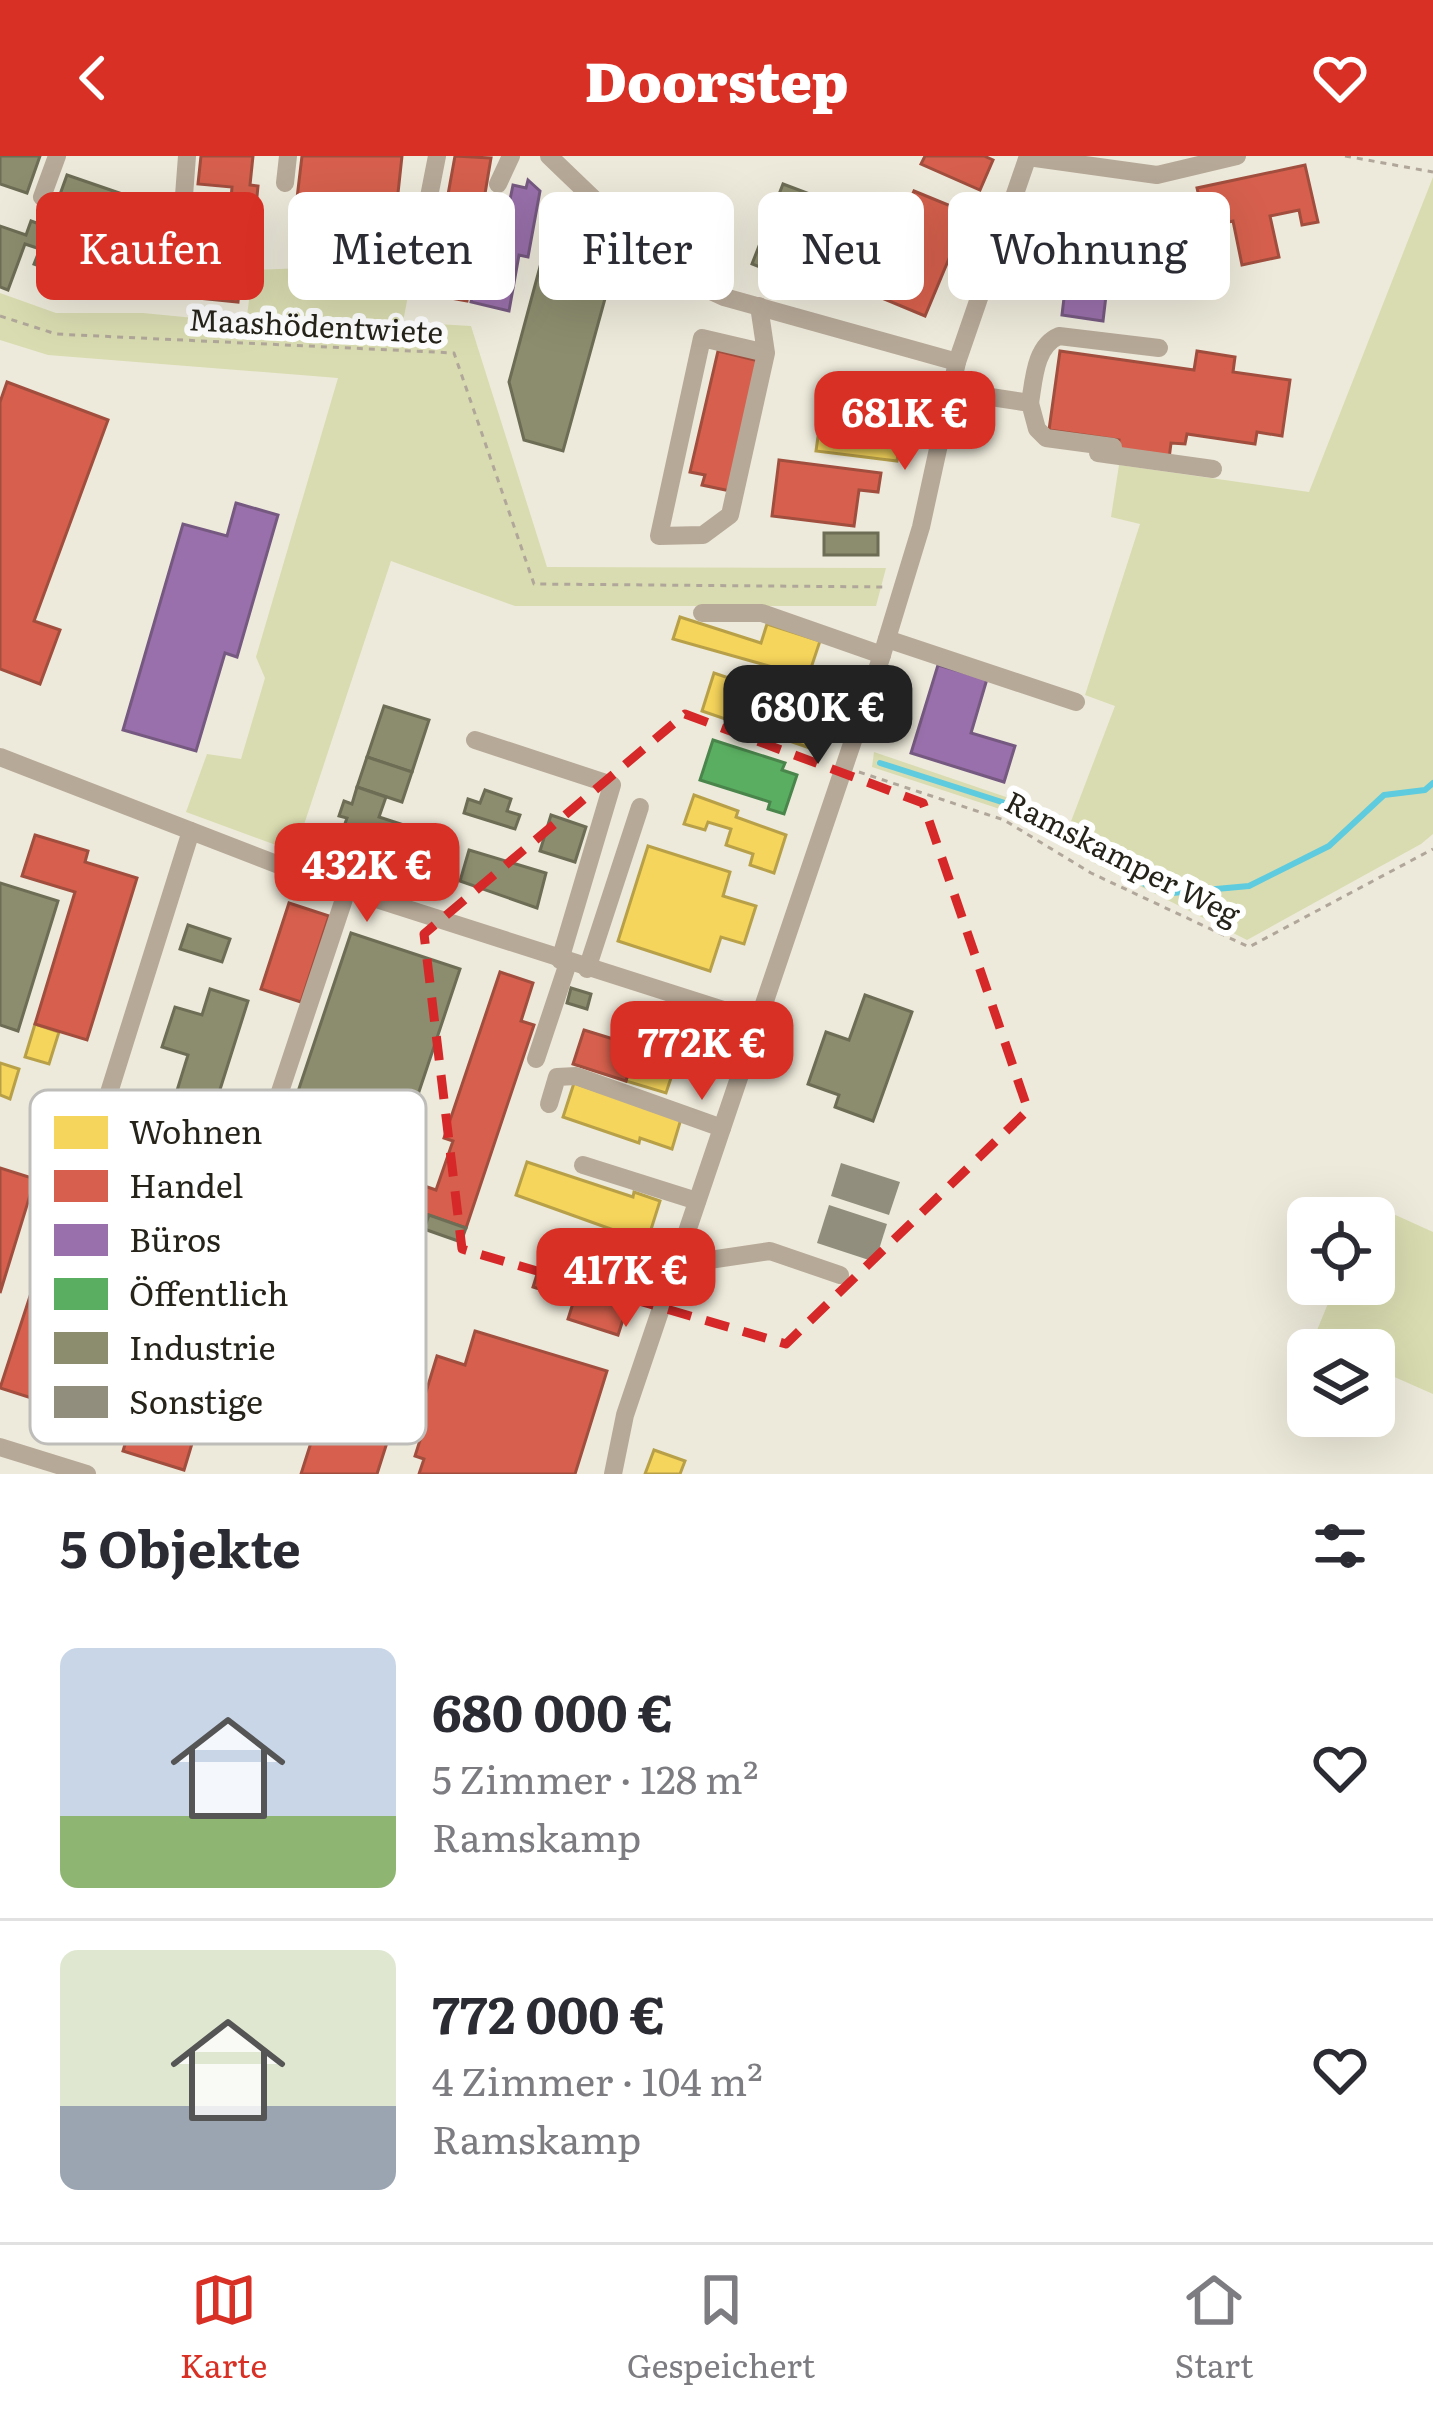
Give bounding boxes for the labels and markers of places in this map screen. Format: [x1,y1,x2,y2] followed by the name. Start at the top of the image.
[807,371,1003,473] pin: 681K €
[720,665,916,767] pin: 680K €
[269,823,465,925] pin: 432K €
[604,1001,800,1103] pin: 772K €
[528,1228,724,1330] pin: 417K €

